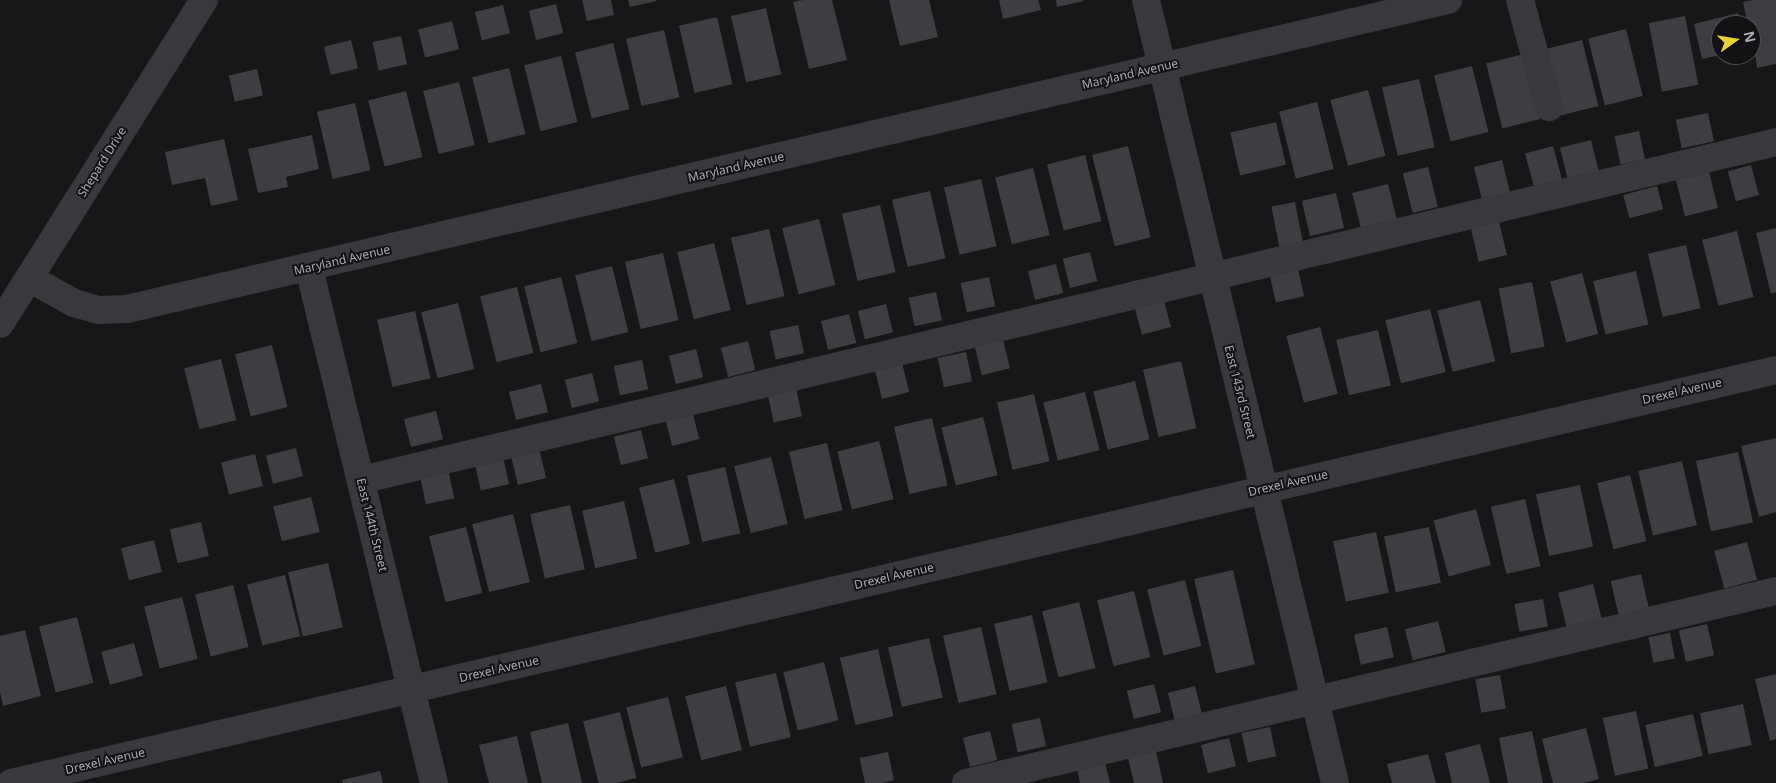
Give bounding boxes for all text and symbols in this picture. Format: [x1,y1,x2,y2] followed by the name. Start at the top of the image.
[1711,15,1761,65] north arrow
[1740,29,1761,44] text: N
[1080,56,1180,92] street label: Maryland Avenue
[75,124,129,200] street label: Shepard Drive
[686,149,786,185] street label: Maryland Avenue
[292,242,392,278] street label: Maryland Avenue
[1221,344,1259,440] street label: East 143rd Street
[1641,375,1723,407] street label: Drexel Avenue
[1247,467,1329,499] street label: Drexel Avenue
[353,477,391,573] street label: East 144th Street
[853,560,935,592] street label: Drexel Avenue
[458,653,540,685] street label: Drexel Avenue
[64,745,146,777] street label: Drexel Avenue

